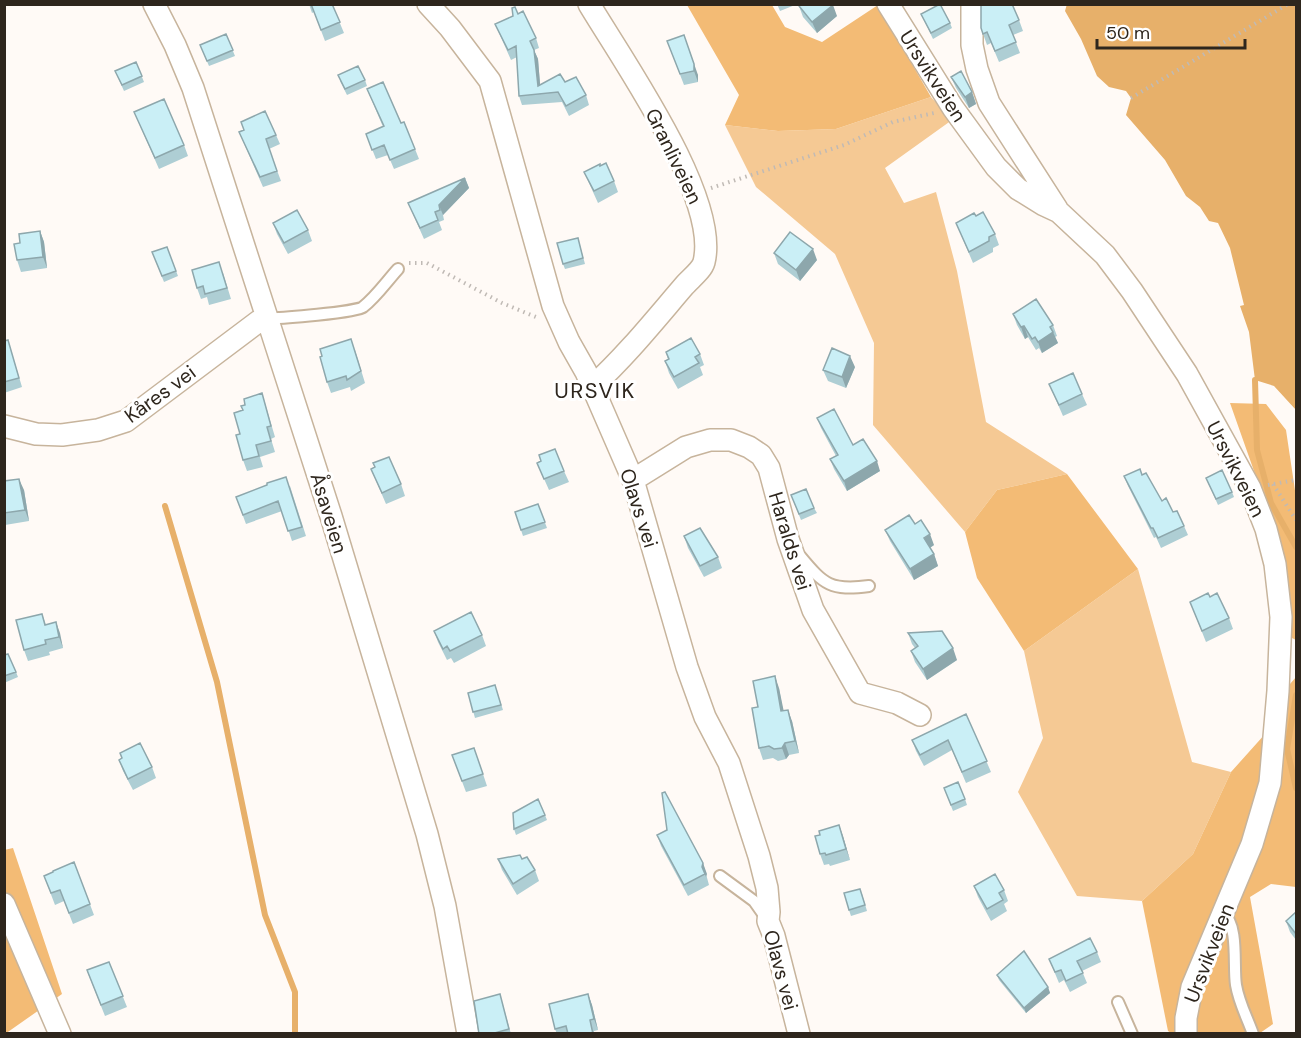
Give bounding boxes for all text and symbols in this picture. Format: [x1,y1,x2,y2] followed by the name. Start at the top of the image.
[1097,12,1246,50] scale bar
[1106,21,1150,45] text: 50 m
[894,25,972,127] street label: Ursvikveien
[640,104,708,208] street label: Granliveien
[119,359,201,429] street label: Kåres vei
[554,376,636,405] district label: URSVIK
[1201,417,1271,521] street label: Ursvikveien
[614,465,664,551] street label: Olavs vei
[304,470,354,556] street label: Åsaveien
[763,489,817,593] street label: Haralds vei
[1178,900,1240,1006] street label: Ursvikveien
[758,927,804,1013] street label: Olavs vei

